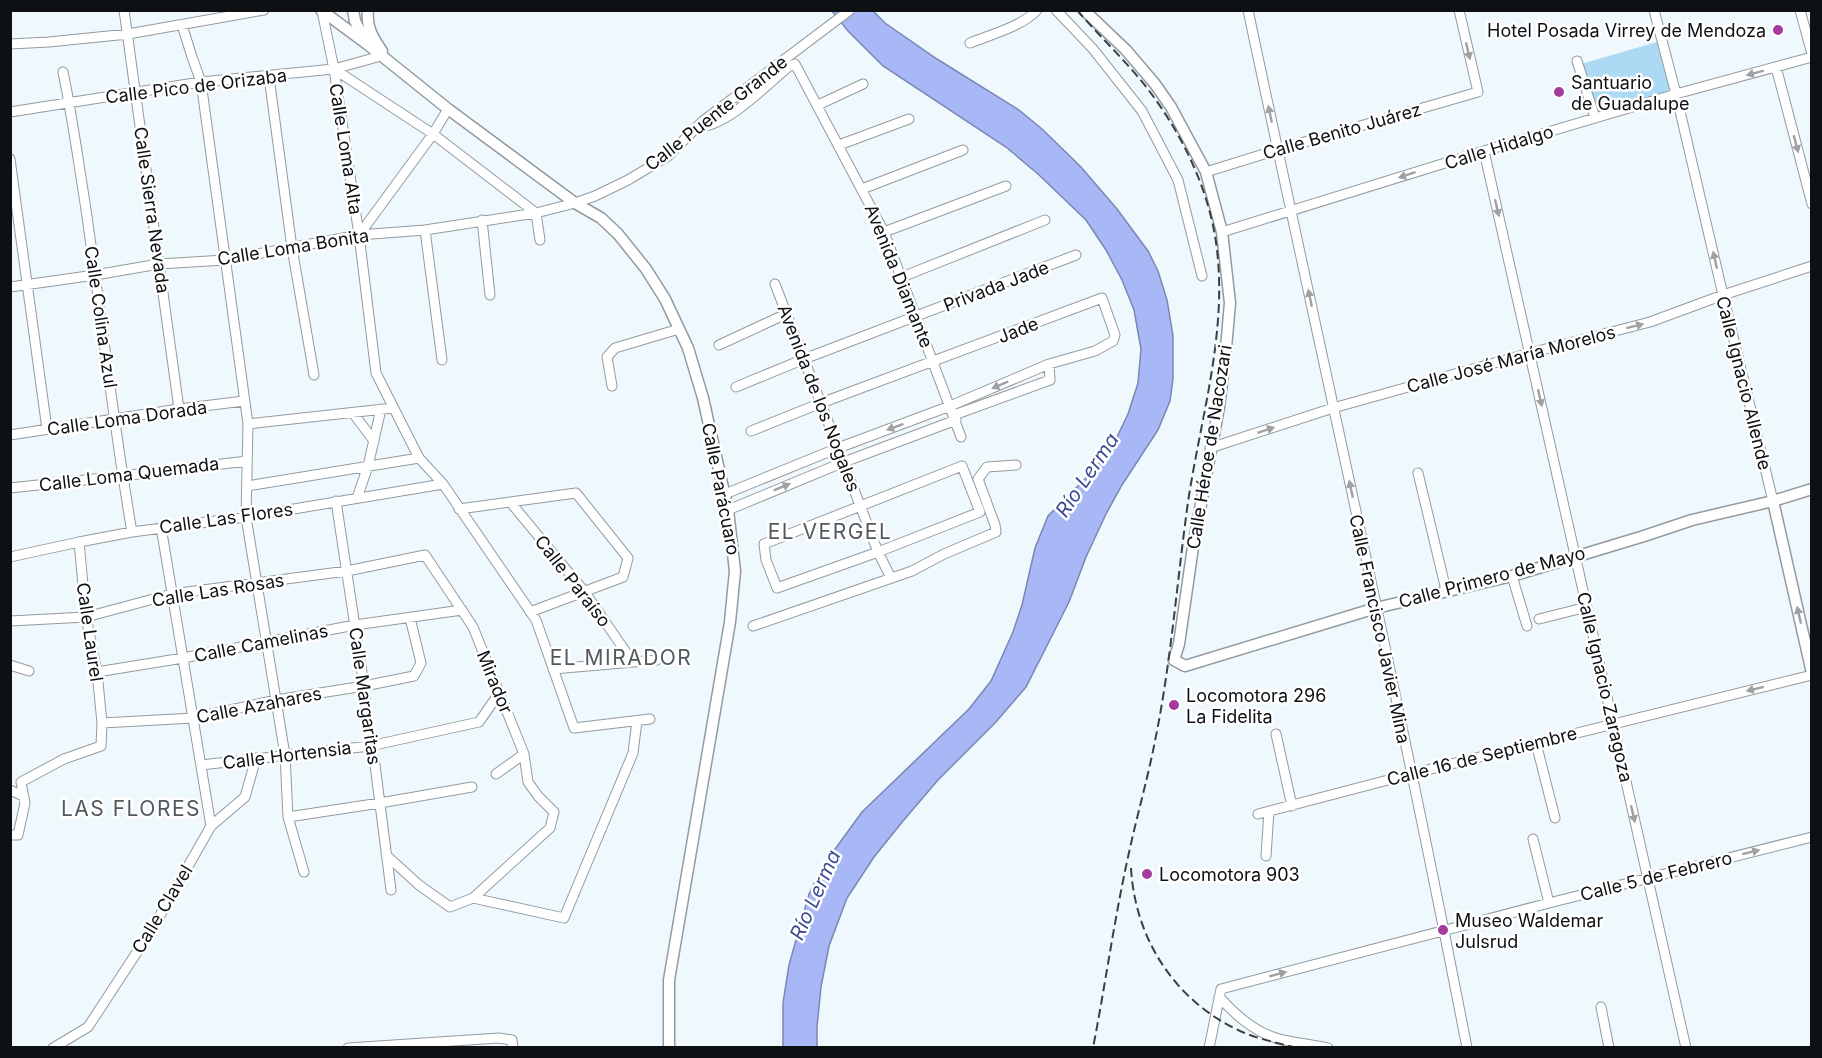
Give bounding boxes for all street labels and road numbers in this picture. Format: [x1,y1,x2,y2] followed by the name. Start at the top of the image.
[641,51,791,175] street label: Calle Puente Grande
[104,64,288,108] street label: Calle Pico de Orizaba
[325,82,367,216] street label: Calle Loma Alta
[1260,98,1424,164] street label: Calle Benito Juárez
[1442,120,1556,174] street label: Calle Hidalgo
[130,125,174,295] street label: Calle Sierra Nevada
[861,201,937,351] street label: Avenida Diamante
[216,225,370,269] street label: Calle Loma Bonita
[81,245,121,389] street label: Calle Colina Azul
[940,256,1052,316] street label: Privada Jade
[1712,294,1776,472] street label: Calle Ignacio Allende
[774,301,864,495] street label: Avenida de los Nogales
[995,313,1041,347] street label: Jade
[1404,321,1618,397] street label: Calle José María Morelos
[1182,343,1236,551] street label: Calle Héroe de Nacozari
[46,396,208,440] street label: Calle Loma Dorada
[698,421,744,557] street label: Calle Parácuaro
[38,453,220,495] street label: Calle Loma Quemada
[158,498,294,538] street label: Calle Las Flores
[1345,513,1415,745] street label: Calle Francisco Javier Mina
[531,531,615,631] street label: Calle Paraíso
[1396,542,1588,612] street label: Calle Primero de Mayo
[150,569,286,611] street label: Calle Las Rosas
[73,581,107,683] street label: Calle Laurel
[1573,590,1637,784] street label: Calle Ignacio Zaragoza
[192,620,330,666] street label: Calle Camelinas
[345,626,385,766] street label: Calle Margaritas
[473,647,517,717] street label: Mirador
[195,683,323,727] street label: Calle Azahares
[1385,722,1579,790] street label: Calle 16 de Septiembre
[221,737,353,773] street label: Calle Hortensia
[1578,847,1734,905] street label: Calle 5 de Febrero
[127,861,197,957] street label: Calle Clavel

